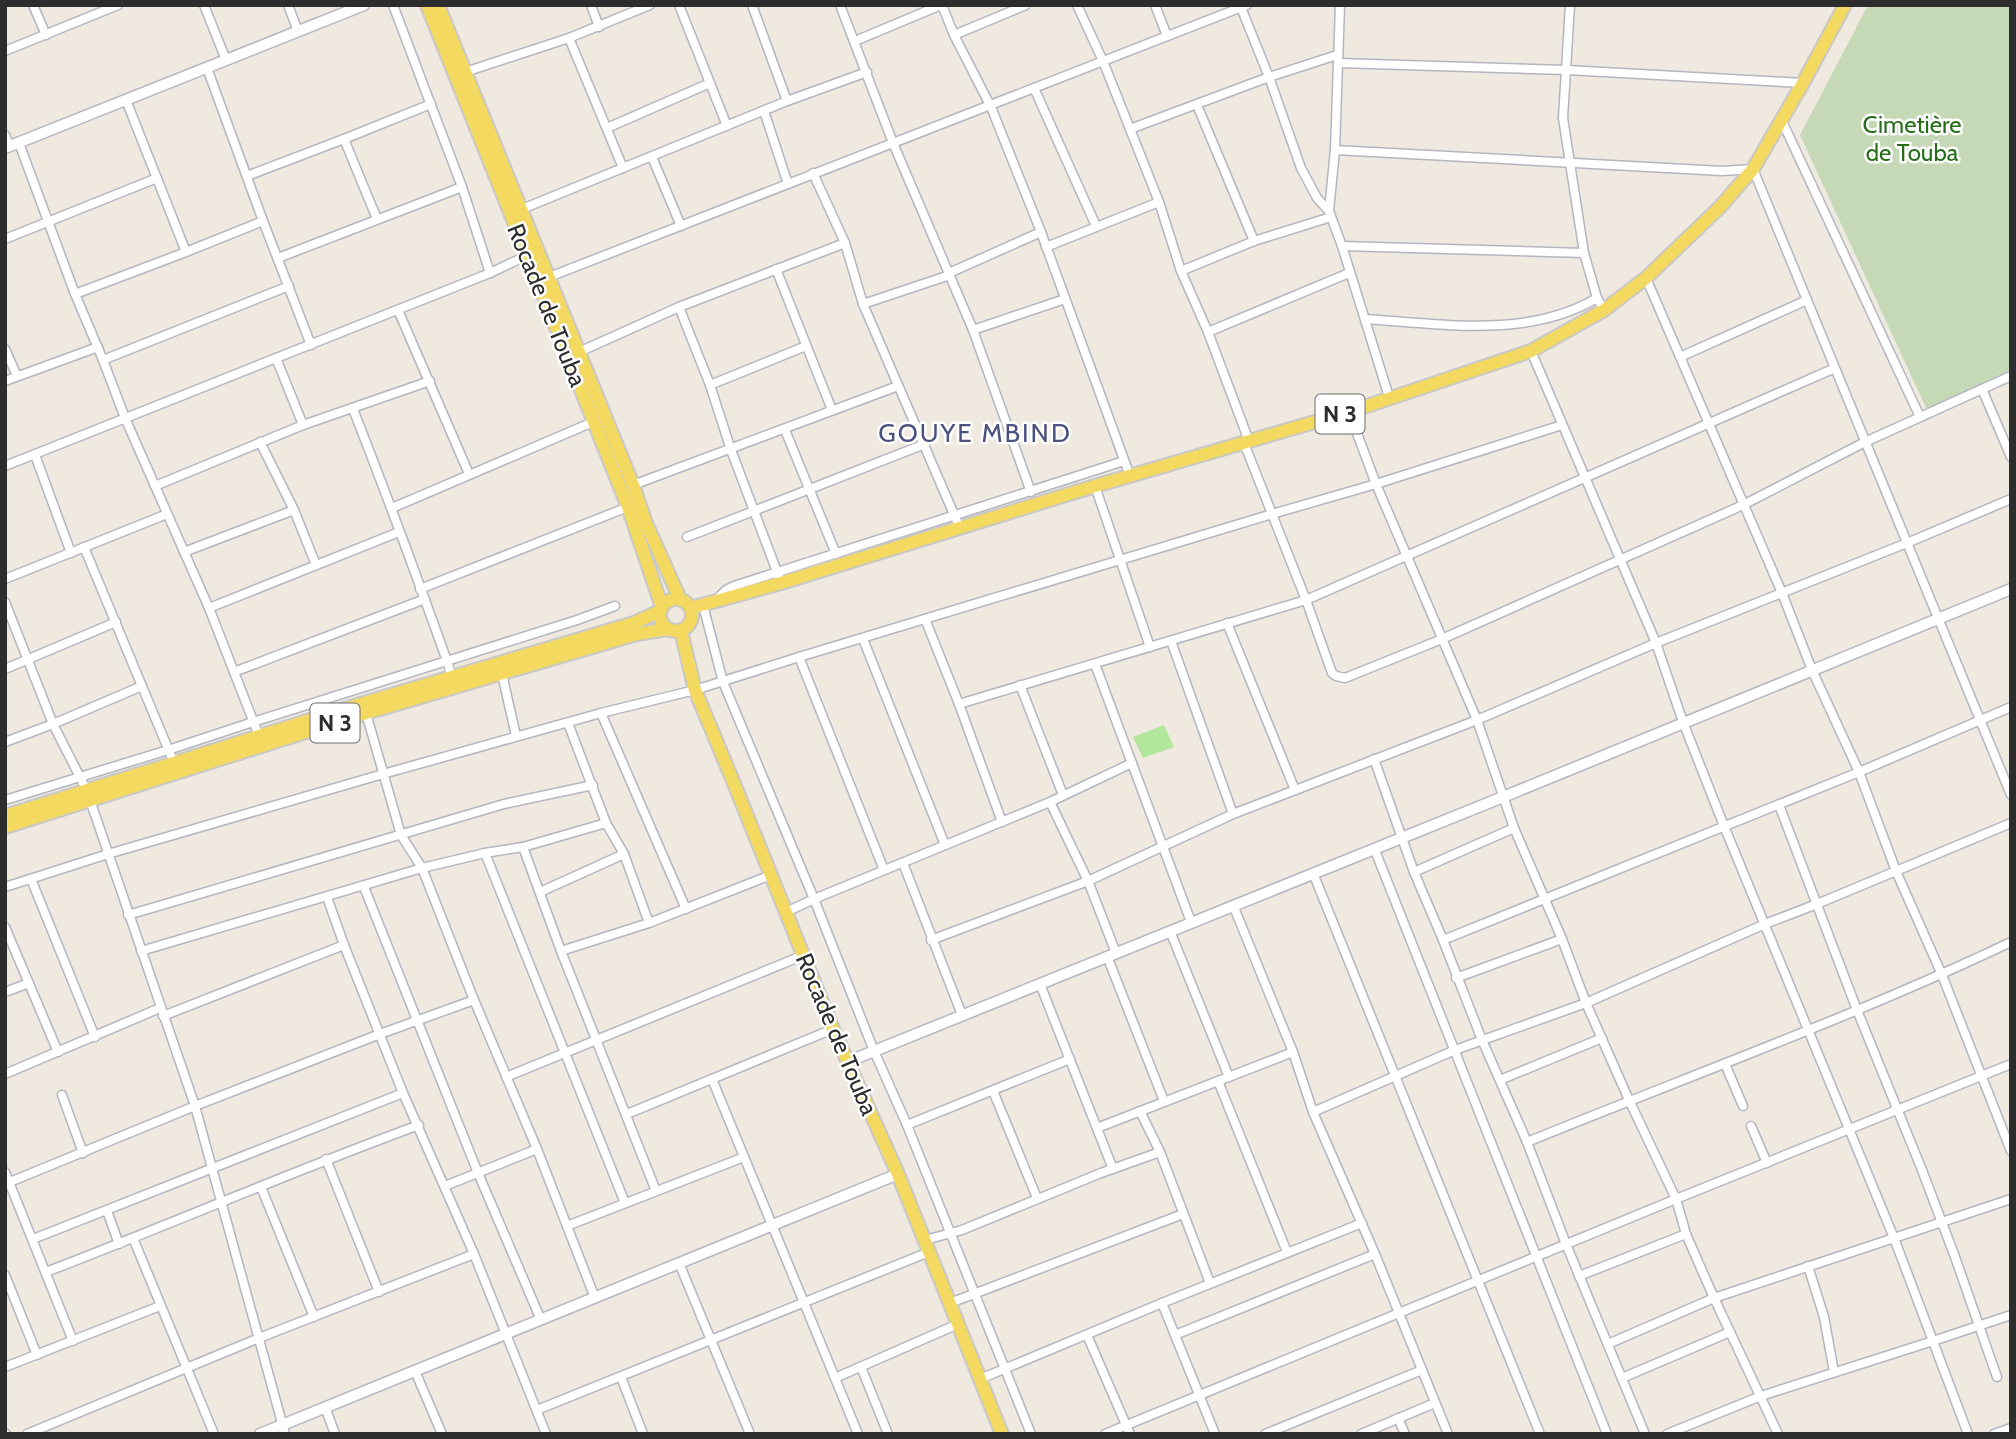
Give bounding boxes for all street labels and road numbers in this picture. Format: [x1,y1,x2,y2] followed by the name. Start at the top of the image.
[501,219,593,391] street label: Rocade de Touba
[1316,394,1364,434] road number: N 3
[310,704,360,743] road number: N 3
[790,949,884,1120] street label: Rocade de Touba

